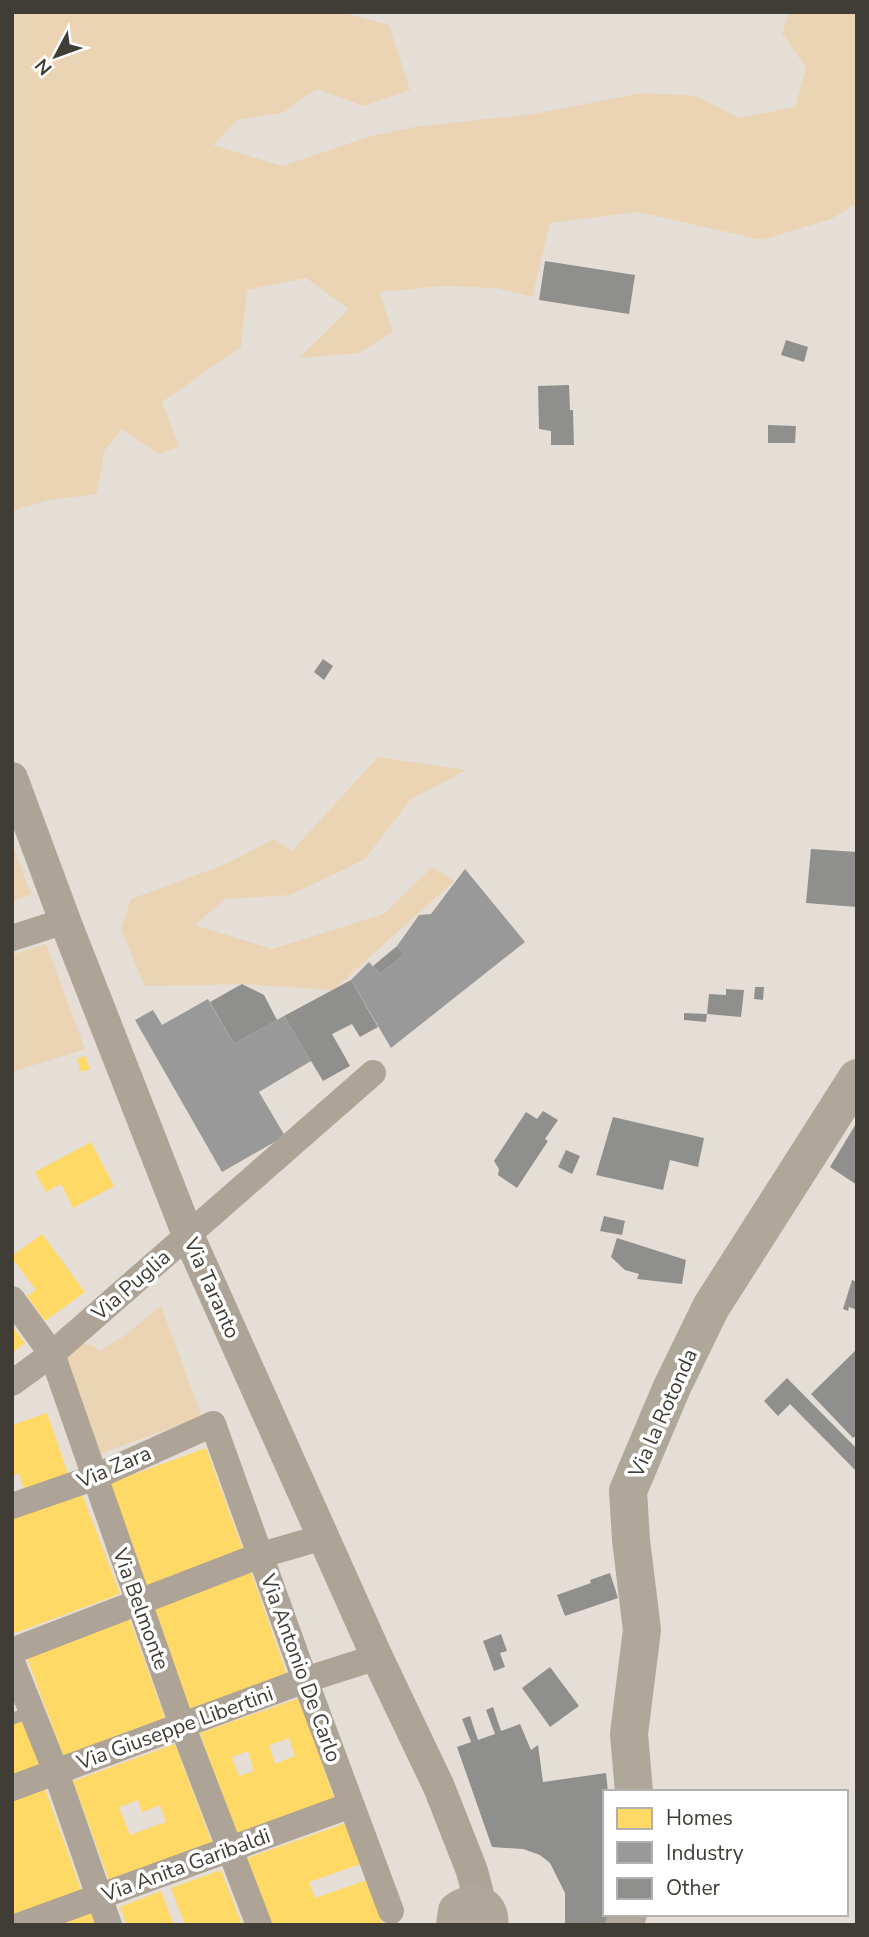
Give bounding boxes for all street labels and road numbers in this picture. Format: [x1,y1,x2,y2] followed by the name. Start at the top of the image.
[177,1232,247,1343] street label: Via Taranto
[85,1243,176,1327] street label: Via Puglia
[622,1344,704,1483] street label: Via la Rotonda
[72,1439,155,1495] street label: Via Zara
[106,1543,176,1674] street label: Via Belmonte
[254,1569,348,1766] street label: Via Antonio De Carlo
[72,1679,277,1777] street label: Via Giuseppe Libertini
[97,1822,274,1909] street label: Via Anita Garibaldi

